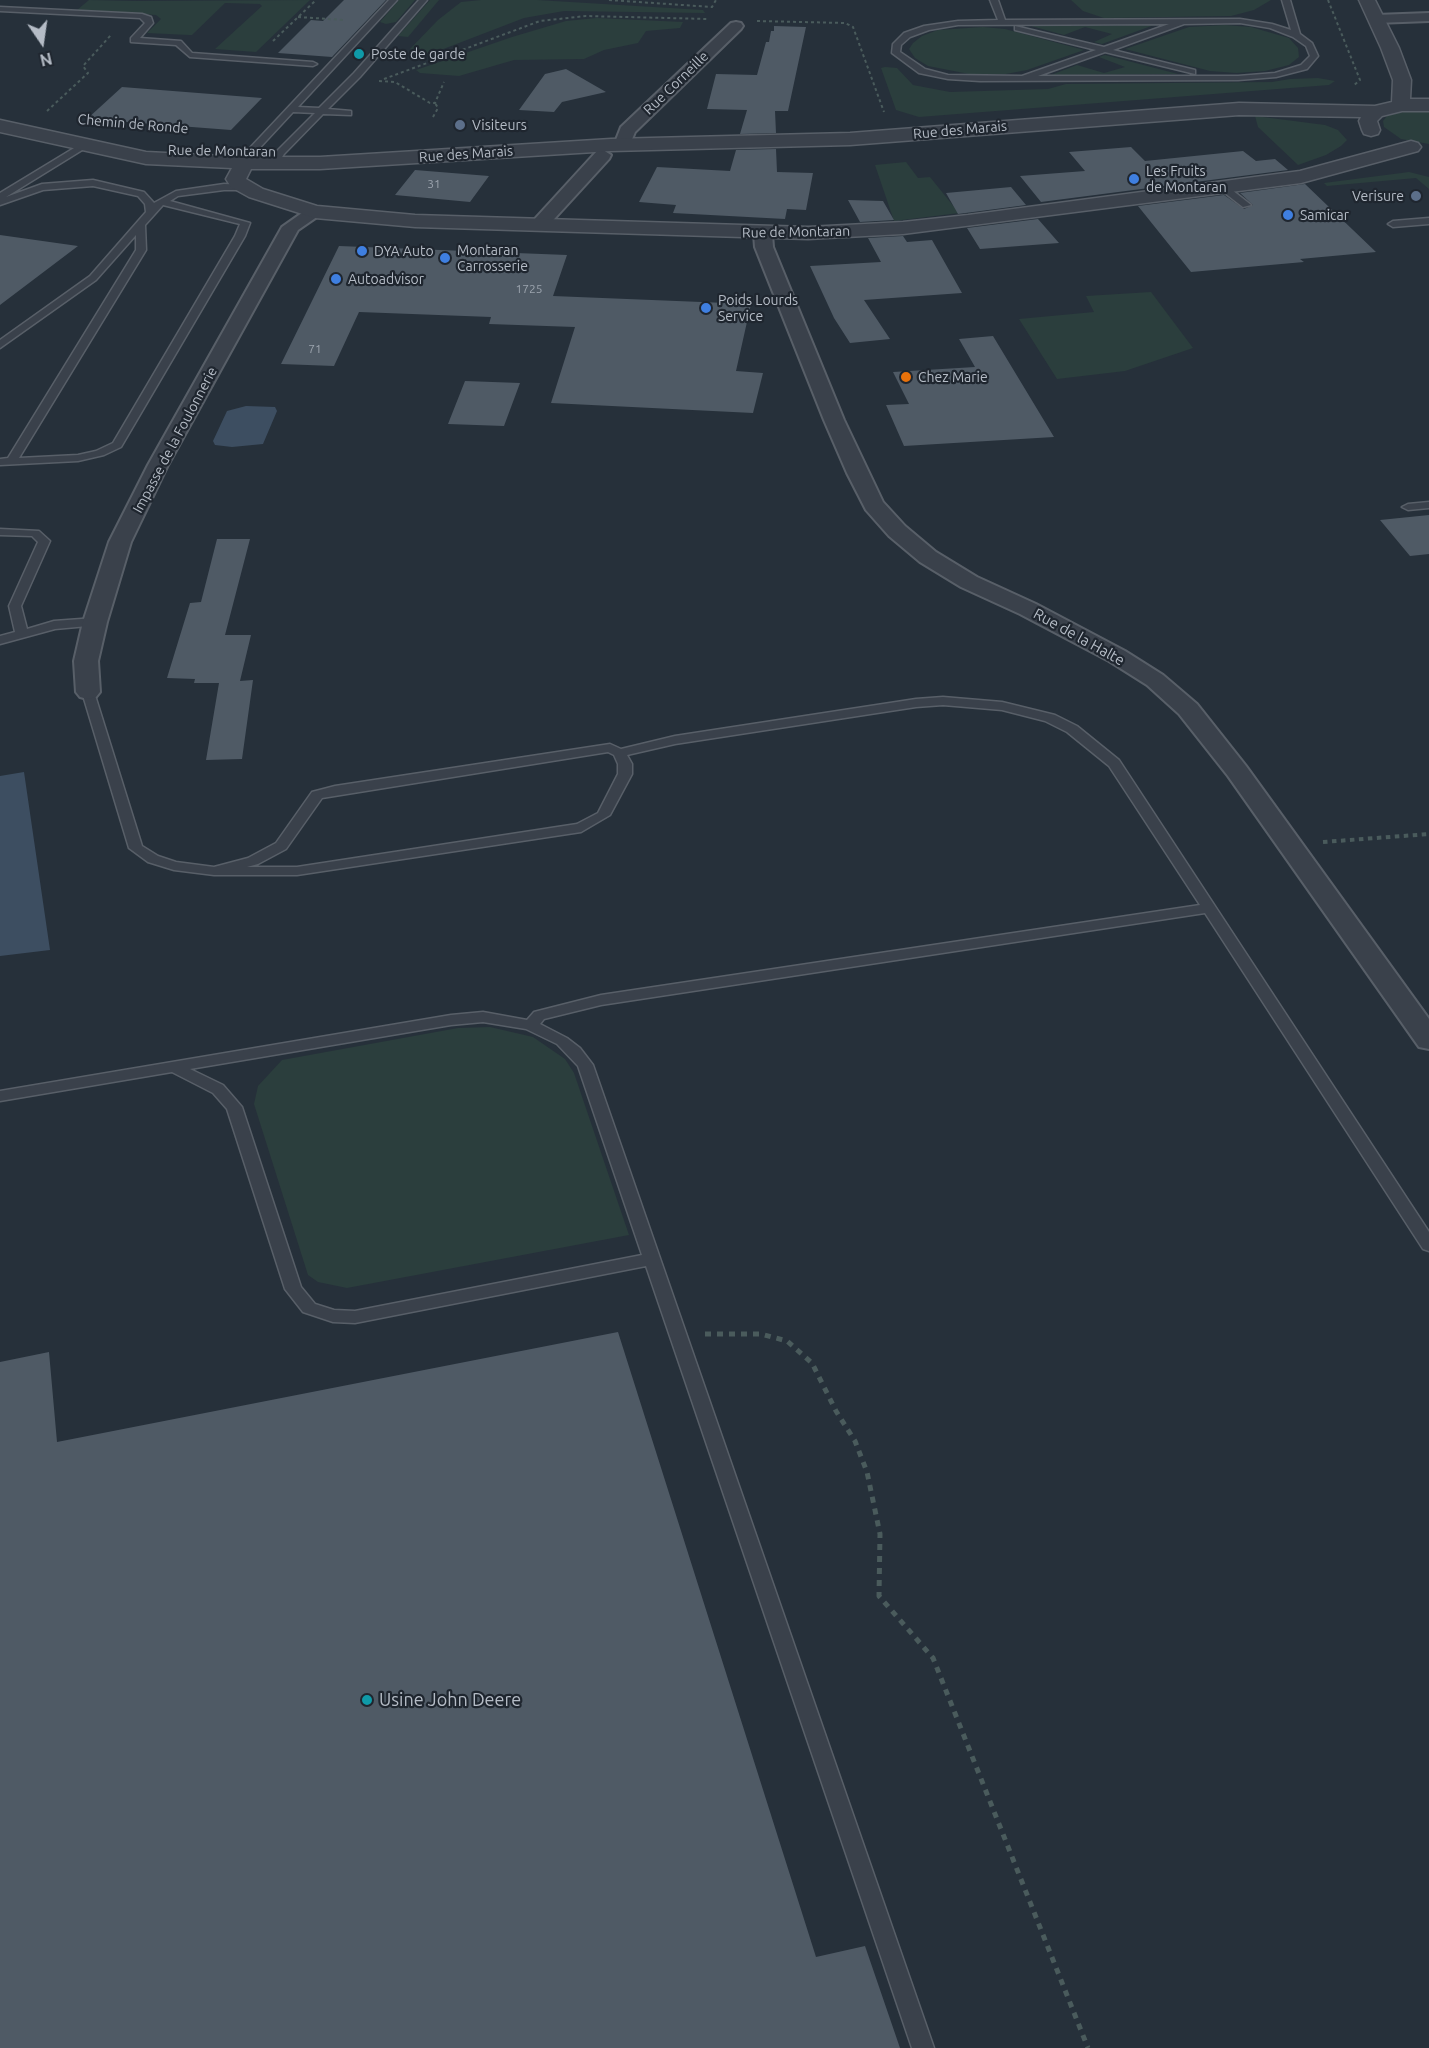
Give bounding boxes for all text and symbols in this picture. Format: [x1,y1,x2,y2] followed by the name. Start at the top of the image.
[12,12,72,72] north arrow
[371,46,465,62] place label: Poste de garde
[352,47,366,61] marker: Poste de garde
[640,48,712,118] street label: Rue Corneille
[38,49,54,70] text: N
[77,111,189,137] street label: Chemin de Ronde
[472,117,527,133] place label: Visiteurs
[453,118,467,132] marker: Visiteurs
[912,118,1008,142] street label: Rue des Marais
[168,142,276,160] street label: Rue de Montaran
[418,142,514,166] street label: Rue des Marais
[1146,163,1227,196] place label: Les Fruits de Montaran
[1127,172,1141,186] marker: Les Fruits de Montaran
[427,177,441,191] house number: 31
[1352,188,1404,204] place label: Verisure
[1409,189,1423,203] marker: Verisure
[1300,207,1349,223] place label: Samicar
[1281,208,1295,222] marker: Samicar
[742,223,850,241] street label: Rue de Montaran
[457,242,528,274] place label: Montaran Carrosserie
[374,243,434,259] place label: DYA Auto
[355,244,369,258] marker: DYA Auto
[438,251,452,265] marker: Montaran Carrosserie
[348,271,424,287] place label: Autoadvisor
[329,272,343,286] marker: Autoadvisor
[515,282,543,296] house number: 1725
[718,292,798,324] place label: Poids Lourds Service
[699,301,713,315] marker: Poids Lourds Service
[308,342,322,356] house number: 71
[129,364,221,516] street label: Impasse de la Foulonnerie
[918,369,988,385] place label: Chez Marie
[899,370,913,384] marker: Chez Marie
[1030,605,1128,669] street label: Rue de la Halte
[379,1689,521,1711] place label: Usine John Deere
[360,1693,374,1707] marker: Usine John Deere

